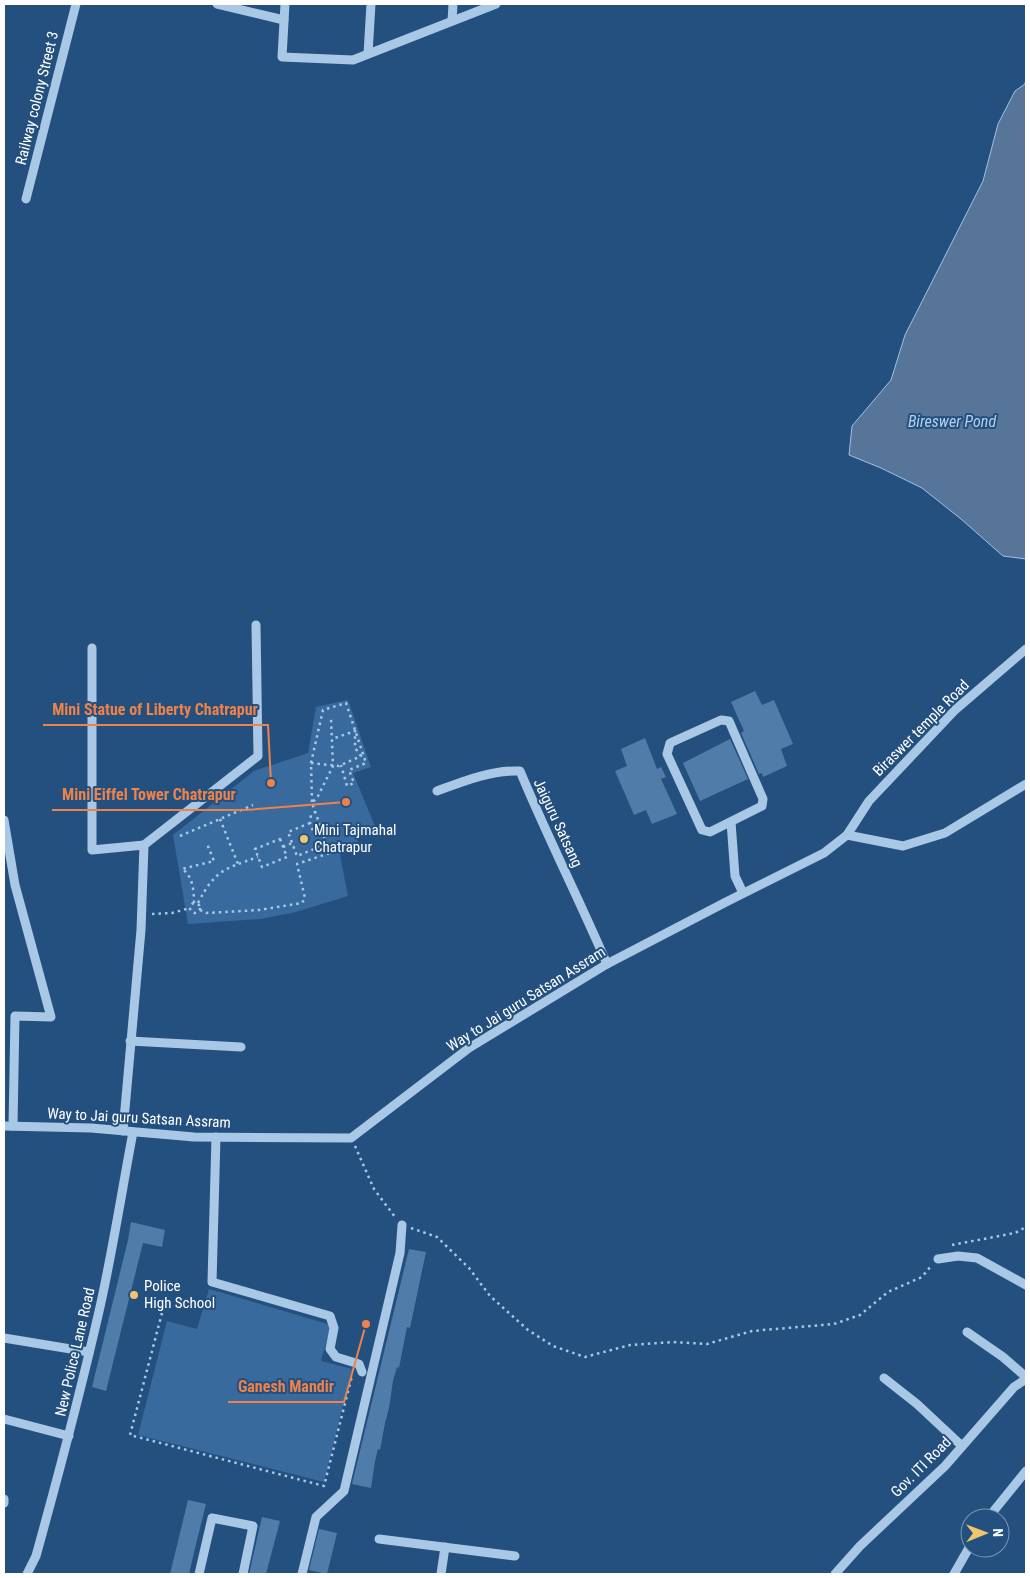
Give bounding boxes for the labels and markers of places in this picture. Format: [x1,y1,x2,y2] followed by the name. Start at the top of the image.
[43,694,268,725] callout: Mini Statue of Liberty Chatrapur
[52,779,246,810] callout: Mini Eiffel Tower Chatrapur
[314,821,397,856] place label: Mini Tajmahal Chatrapur
[298,833,310,845] marker: Mini Tajmahal Chatrapur
[144,1277,215,1312] place label: Police High School
[128,1289,140,1301] marker: Police High School
[228,1371,344,1402] callout: Ganesh Mandir

